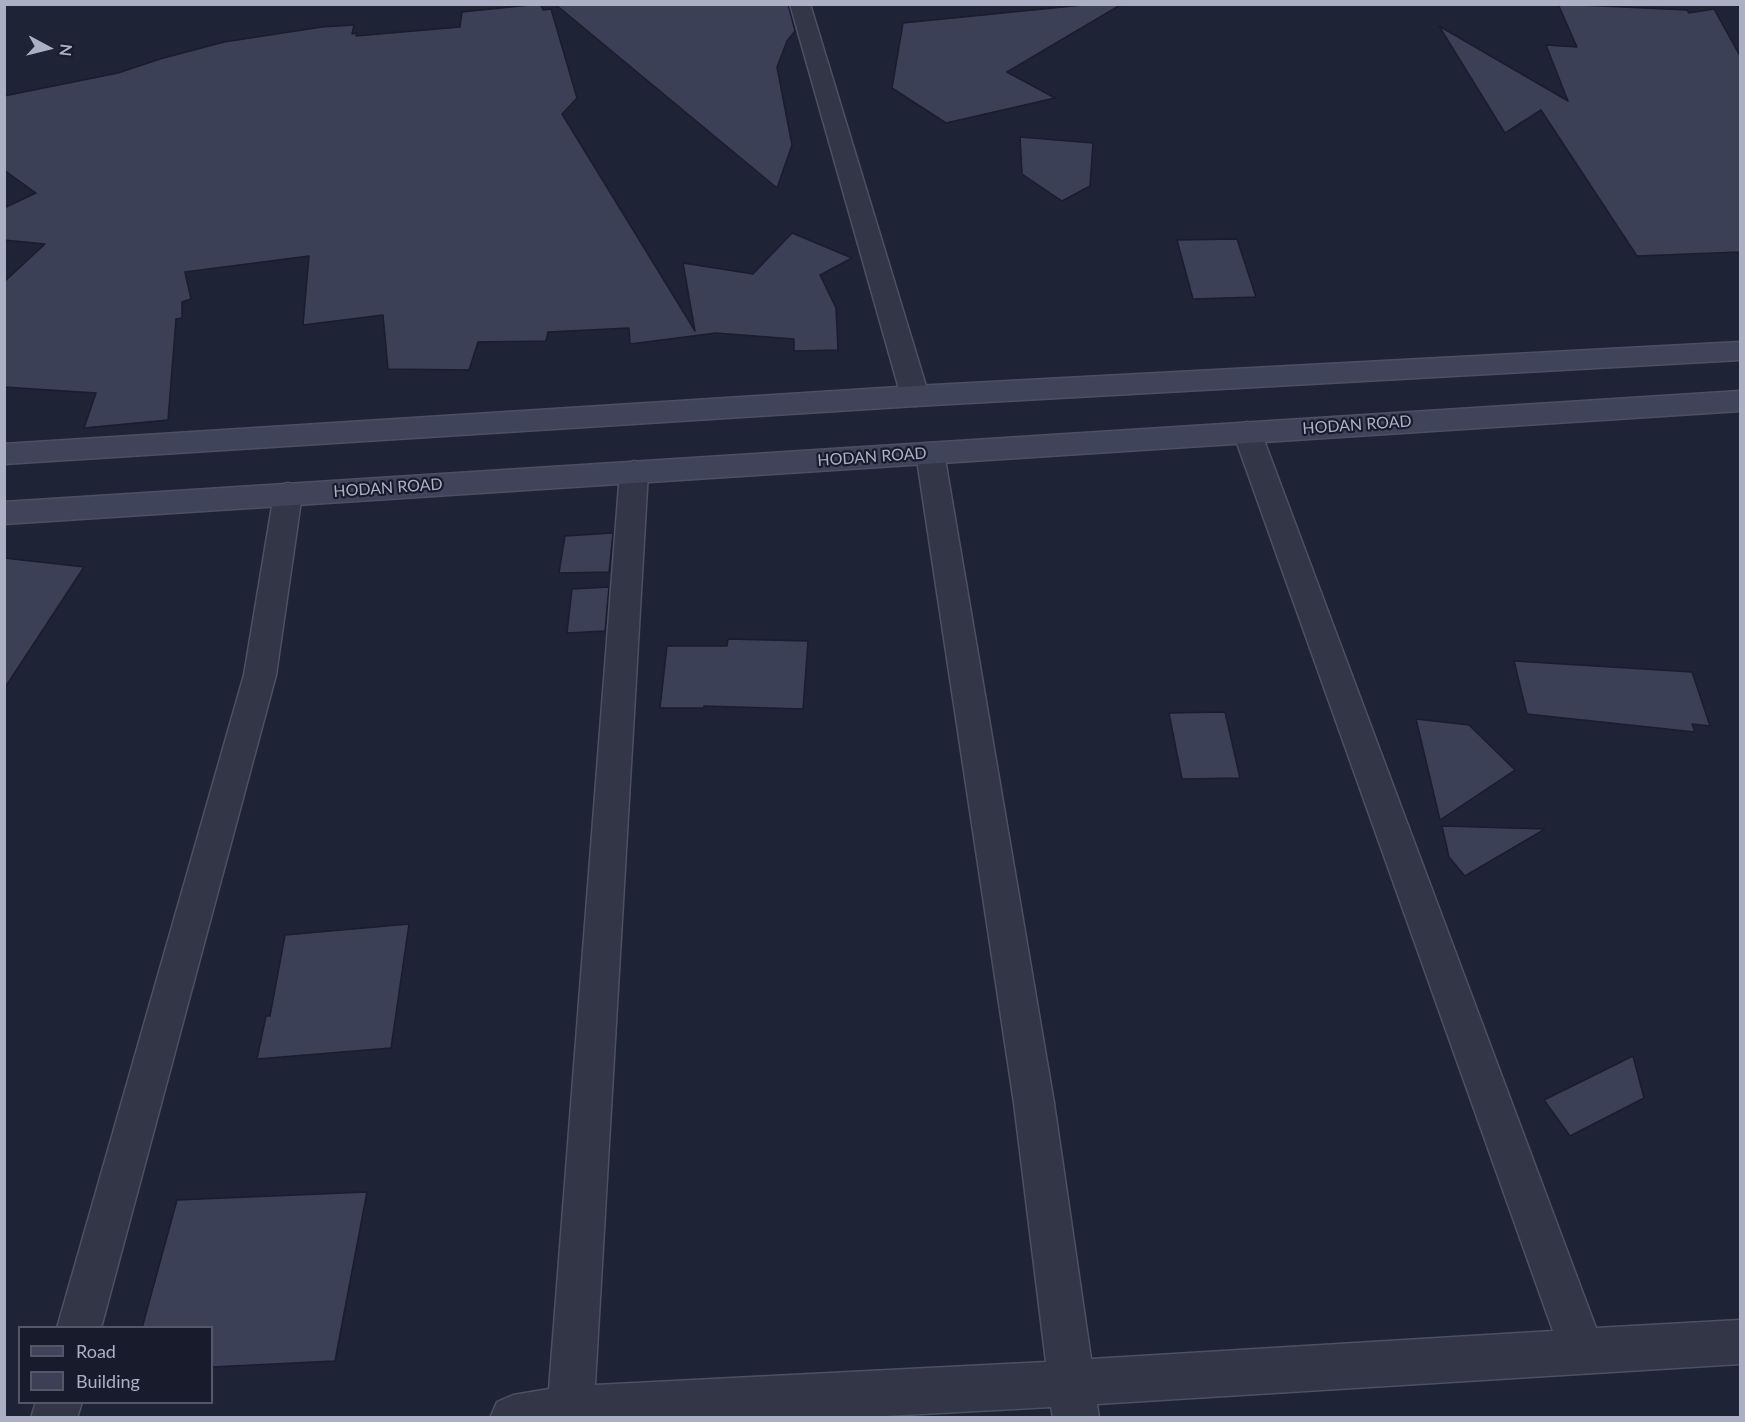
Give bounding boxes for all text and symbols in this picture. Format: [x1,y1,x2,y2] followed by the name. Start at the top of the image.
[18,18,78,78] north arrow
[56,43,77,58] text: N
[1302,412,1412,438] street label: HODAN ROAD
[817,444,927,470] street label: HODAN ROAD
[333,475,443,501] street label: HODAN ROAD
[18,1326,213,1404] legend
[76,1340,116,1362] text: Road
[76,1370,140,1392] text: Building

